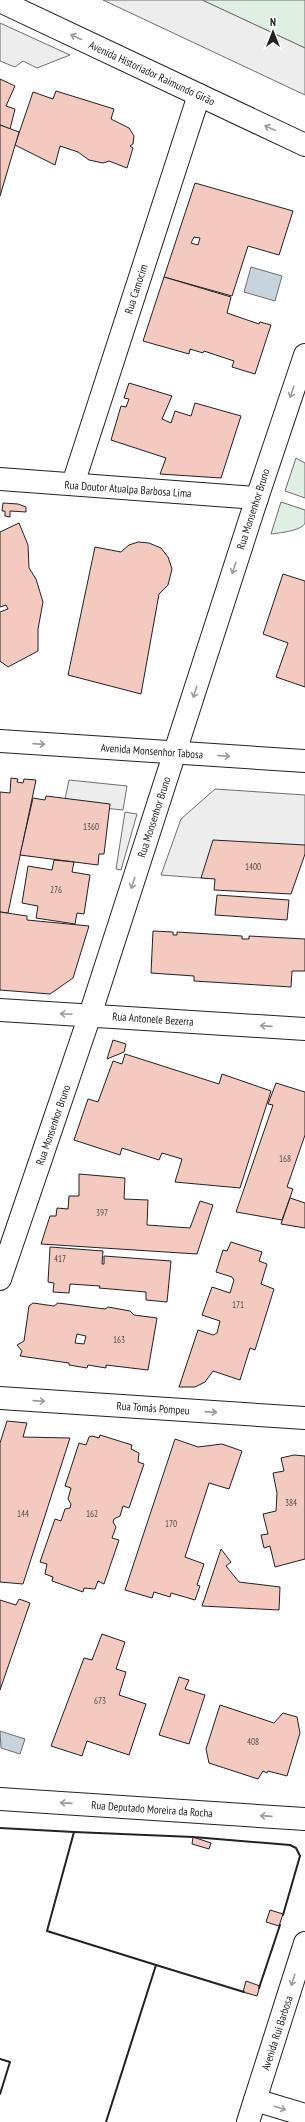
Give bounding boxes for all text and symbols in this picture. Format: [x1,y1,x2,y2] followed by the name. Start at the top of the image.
[253,12,293,52] north arrow
[270,15,276,29] text: N
[71,33,83,40] one-way arrow
[87,38,217,108] street label: Avenida Historiador Raimundo Girão
[264,124,276,131] one-way arrow
[121,262,151,316] street label: Rua Camocim
[288,385,295,398] one-way arrow
[233,467,273,551] street label: Rua Monsenhor Bruno
[64,478,192,500] street label: Rua Doutor Atualpa Barbosa Lima
[230,562,237,575] one-way arrow
[191,686,198,699] one-way arrow
[32,740,45,747] one-way arrow
[100,740,204,762] street label: Avenida Monsenhor Tabosa
[218,752,231,760] one-way arrow
[134,775,174,859] street label: Rua Monsenhor Bruno
[83,821,99,832] house number: 1360
[245,861,261,872] house number: 1400
[129,876,136,889] one-way arrow
[50,884,62,895] house number: 276
[112,1009,194,1029] street label: Rua Antonele Bezerra
[60,1010,73,1017] one-way arrow
[260,1023,273,1030] one-way arrow
[33,1083,73,1167] street label: Rua Monsenhor Bruno
[279,1153,291,1164] house number: 168
[96,1207,108,1218] house number: 397
[54,1253,66,1264] house number: 417
[232,1299,244,1310] house number: 171
[113,1334,125,1345] house number: 163
[32,1397,45,1404] one-way arrow
[116,1398,190,1418] street label: Rua Tomás Pompeu
[204,1408,217,1415] one-way arrow
[285,1497,297,1508] house number: 384
[17,1508,29,1519] house number: 144
[86,1508,98,1519] house number: 162
[165,1518,177,1529] house number: 170
[94,1695,106,1706] house number: 673
[247,1736,259,1747] house number: 408
[91,1798,213,1820] street label: Rua Deputado Moreira da Rocha
[60,1800,73,1807] one-way arrow
[260,1812,273,1820] one-way arrow
[289,1974,296,1987] one-way arrow
[258,1994,296,2072] street label: Avenida Rui Barbosa
[274,2104,286,2112] one-way arrow

